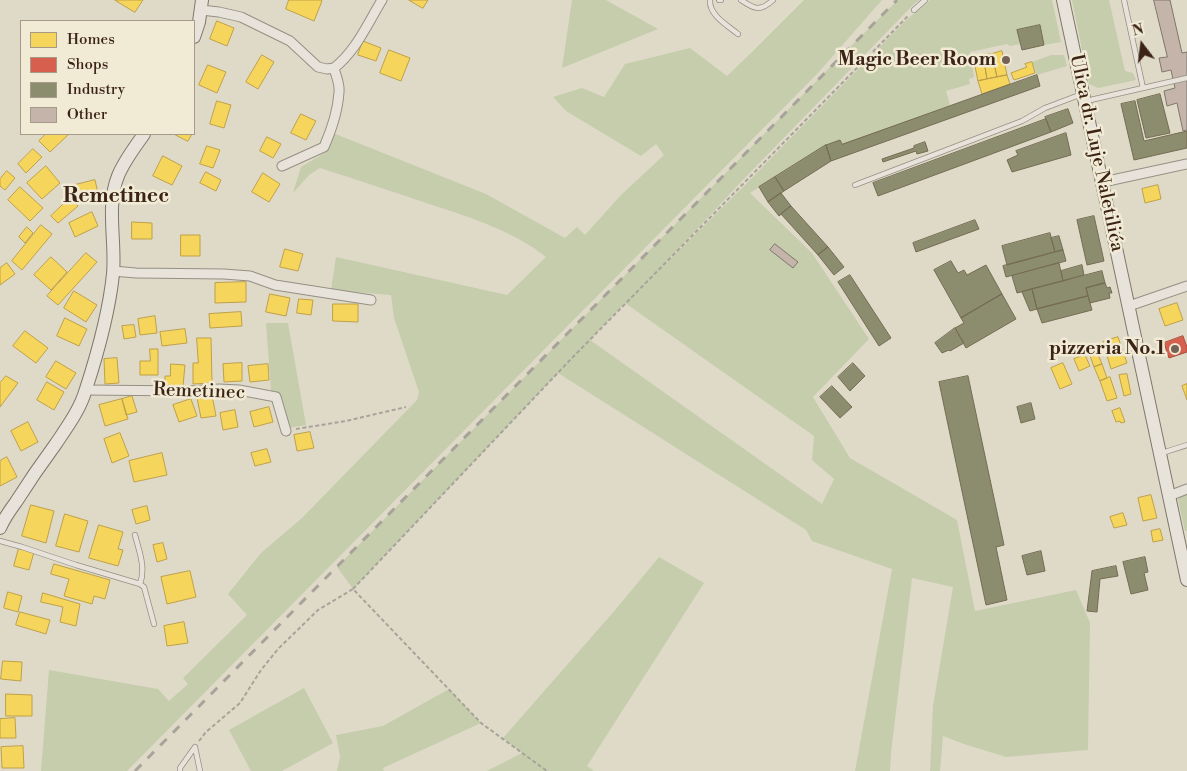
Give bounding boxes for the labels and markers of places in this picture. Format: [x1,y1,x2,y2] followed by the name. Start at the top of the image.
[838,49,996,71] place label: Magic Beer Room
[1000,54,1012,66] marker: Magic Beer Room
[1049,338,1165,360] place label: pizzeria No.1
[1169,343,1181,355] marker: pizzeria No.1

